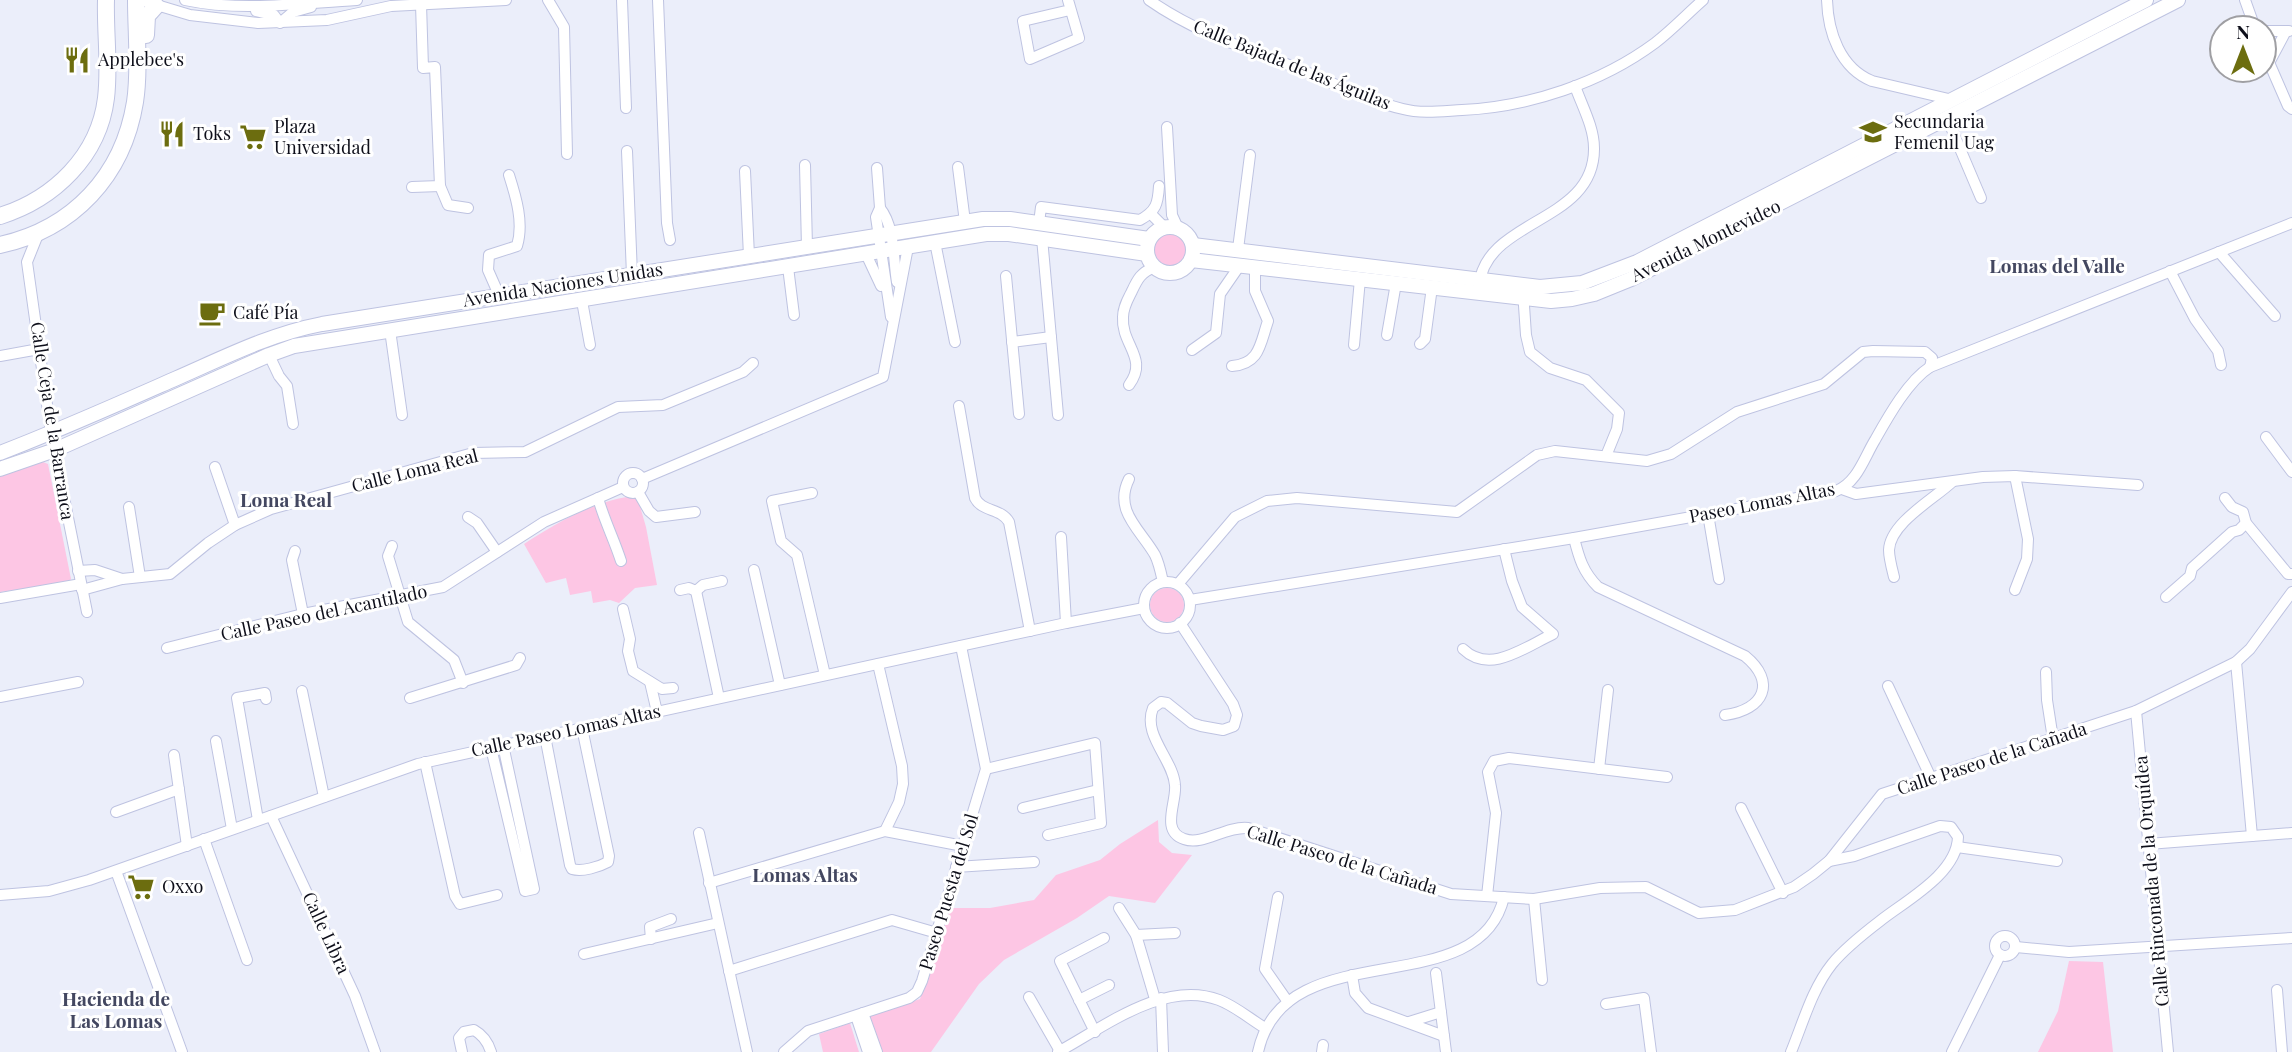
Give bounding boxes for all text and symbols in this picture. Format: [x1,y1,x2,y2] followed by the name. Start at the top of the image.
[1190,13,1395,115] street label: Calle Bajada de las Águilas
[2208,14,2278,84] north arrow
[2236,18,2250,44] text: N
[62,45,92,75] restaurant icon: Applebee's
[97,47,184,71] place label: Applebee's
[1894,109,1994,154] place label: Secundaria Femenil Uag
[274,114,372,159] place label: Plaza Universidad
[1858,117,1888,147] school or university icon: Secundaria Femenil Uag
[157,119,187,149] restaurant icon: Toks
[193,121,231,145] place label: Toks
[238,122,268,152] supermarket icon: Plaza Universidad
[1626,193,1784,287] street label: Avenida Montevideo
[1989,252,2125,278] district label: Lomas del Valle
[460,256,664,312] street label: Avenida Naciones Unidas
[197,298,227,328] cafe icon: Café Pía
[233,300,298,324] place label: Café Pía
[25,320,80,522] street label: Calle Ceja de la Barranca
[349,443,481,497] street label: Calle Loma Real
[1687,476,1837,528] street label: Paseo Lomas Altas
[240,486,332,512] district label: Loma Real
[218,578,429,646] street label: Calle Paseo del Acantilado
[469,698,663,762] street label: Calle Paseo Lomas Altas
[1894,716,2090,800] street label: Calle Paseo de la Cañada
[2128,754,2174,1008] street label: Calle Rinconada de la Orquídea
[913,811,983,973] street label: Paseo Puesta del Sol
[1244,819,1441,900] street label: Calle Paseo de la Cañada
[752,861,858,887] district label: Lomas Altas
[126,872,156,902] supermarket icon: Oxxo
[162,874,203,898] place label: Oxxo
[297,888,356,978] street label: Calle Libra
[62,985,170,1033] district label: Hacienda de Las Lomas

